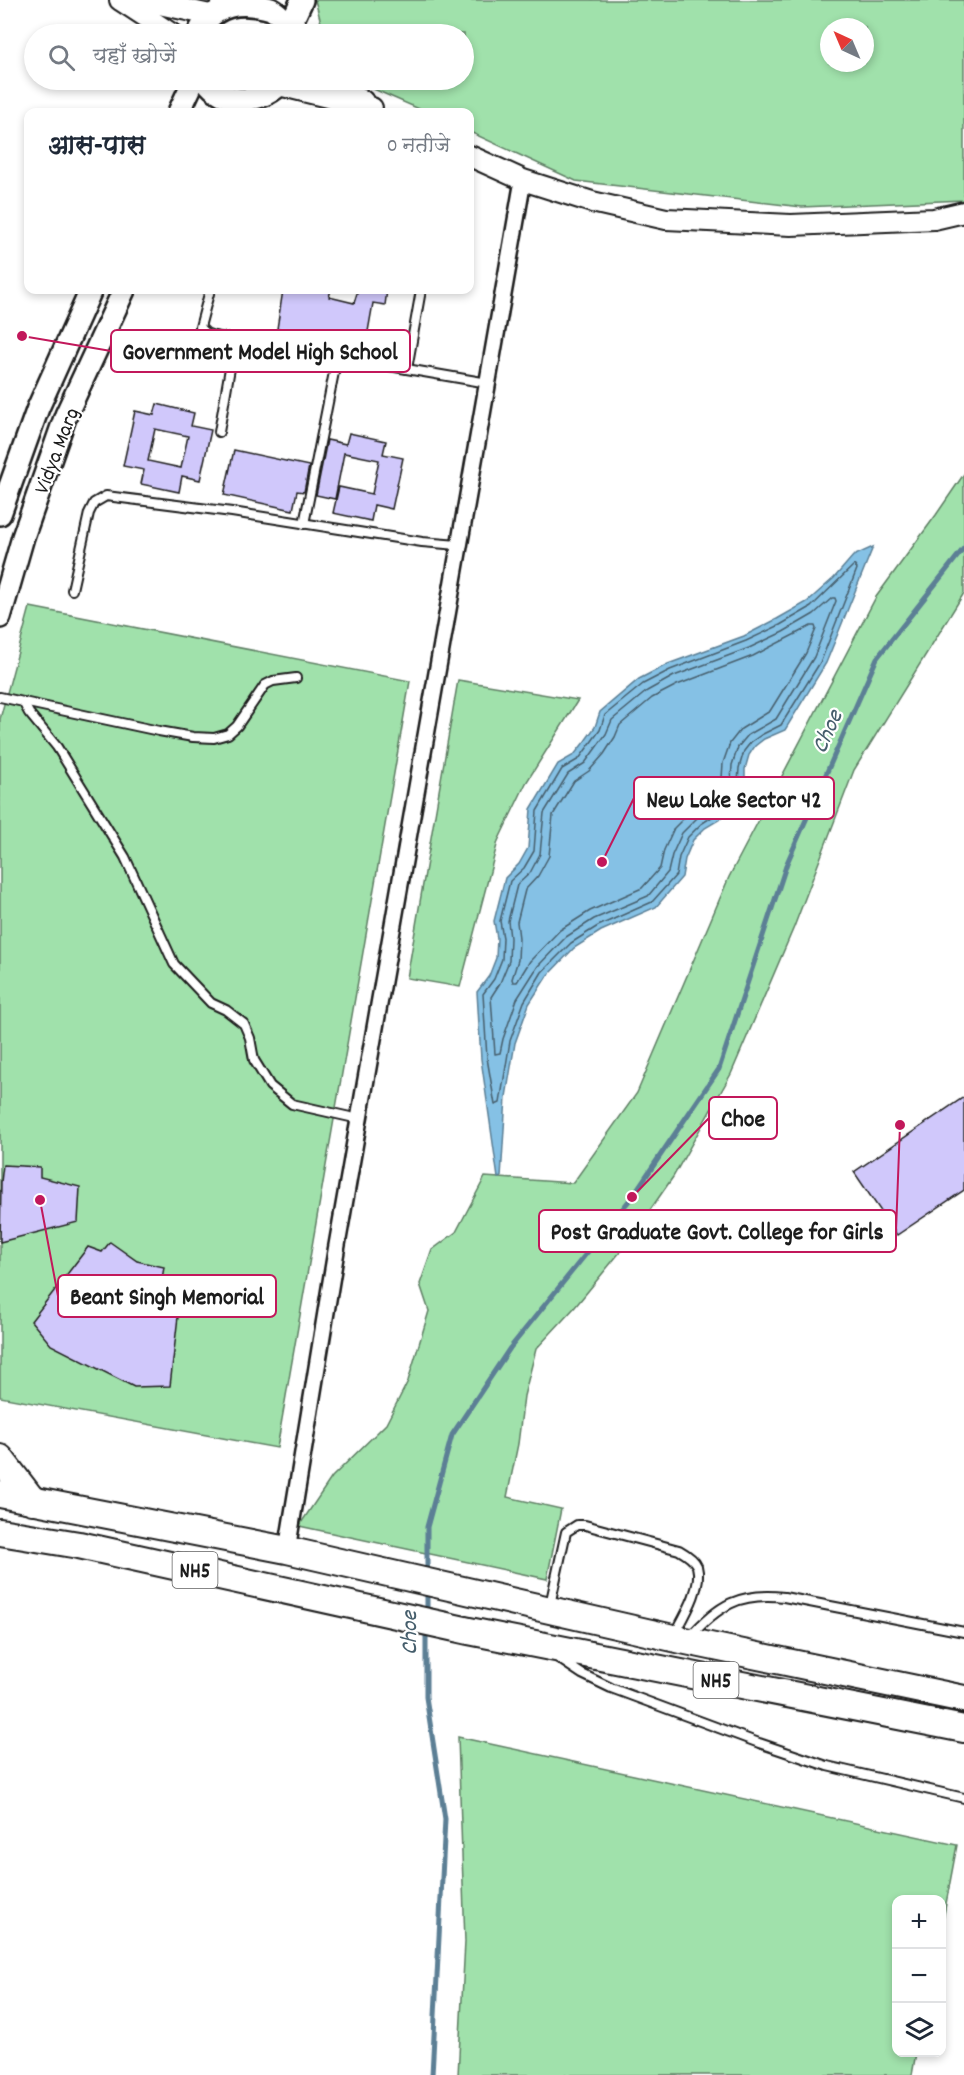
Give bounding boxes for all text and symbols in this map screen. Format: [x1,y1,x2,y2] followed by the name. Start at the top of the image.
[820,18,874,72] north arrow
[24,24,474,90] search box
[45,41,78,74] icon: search
[93,42,176,73] text: यहाँ खोजें
[48,129,145,166] text: आस-पास
[387,133,450,161] text: 0 नतीजे
[111,330,410,372] callout: Government Model High School
[122,337,398,371] text: Government Model High School
[28,404,89,499] street label: Vidya Marg
[804,704,854,759] water label: Choe
[634,777,834,819] callout: New Lake Sector 42
[646,785,822,819] text: New Lake Sector 42
[709,1097,777,1139] callout: Choe
[721,1104,765,1138] text: Choe
[539,1210,896,1252] callout: Post Graduate Govt. College for Girls
[550,1217,884,1251] text: Post Graduate Govt. College for Girls
[58,1275,276,1317] callout: Beant Singh Memorial
[70,1282,264,1316] text: Beant Singh Memorial
[172,1552,218,1588] road number: NH5
[394,1610,428,1655] water label: Choe
[694,1662,738,1698] road number: NH5
[892,1895,946,2057] map controls
[892,1895,946,1949] button: +
[892,1949,946,2003] button: −
[892,2003,946,2057] button: layers

